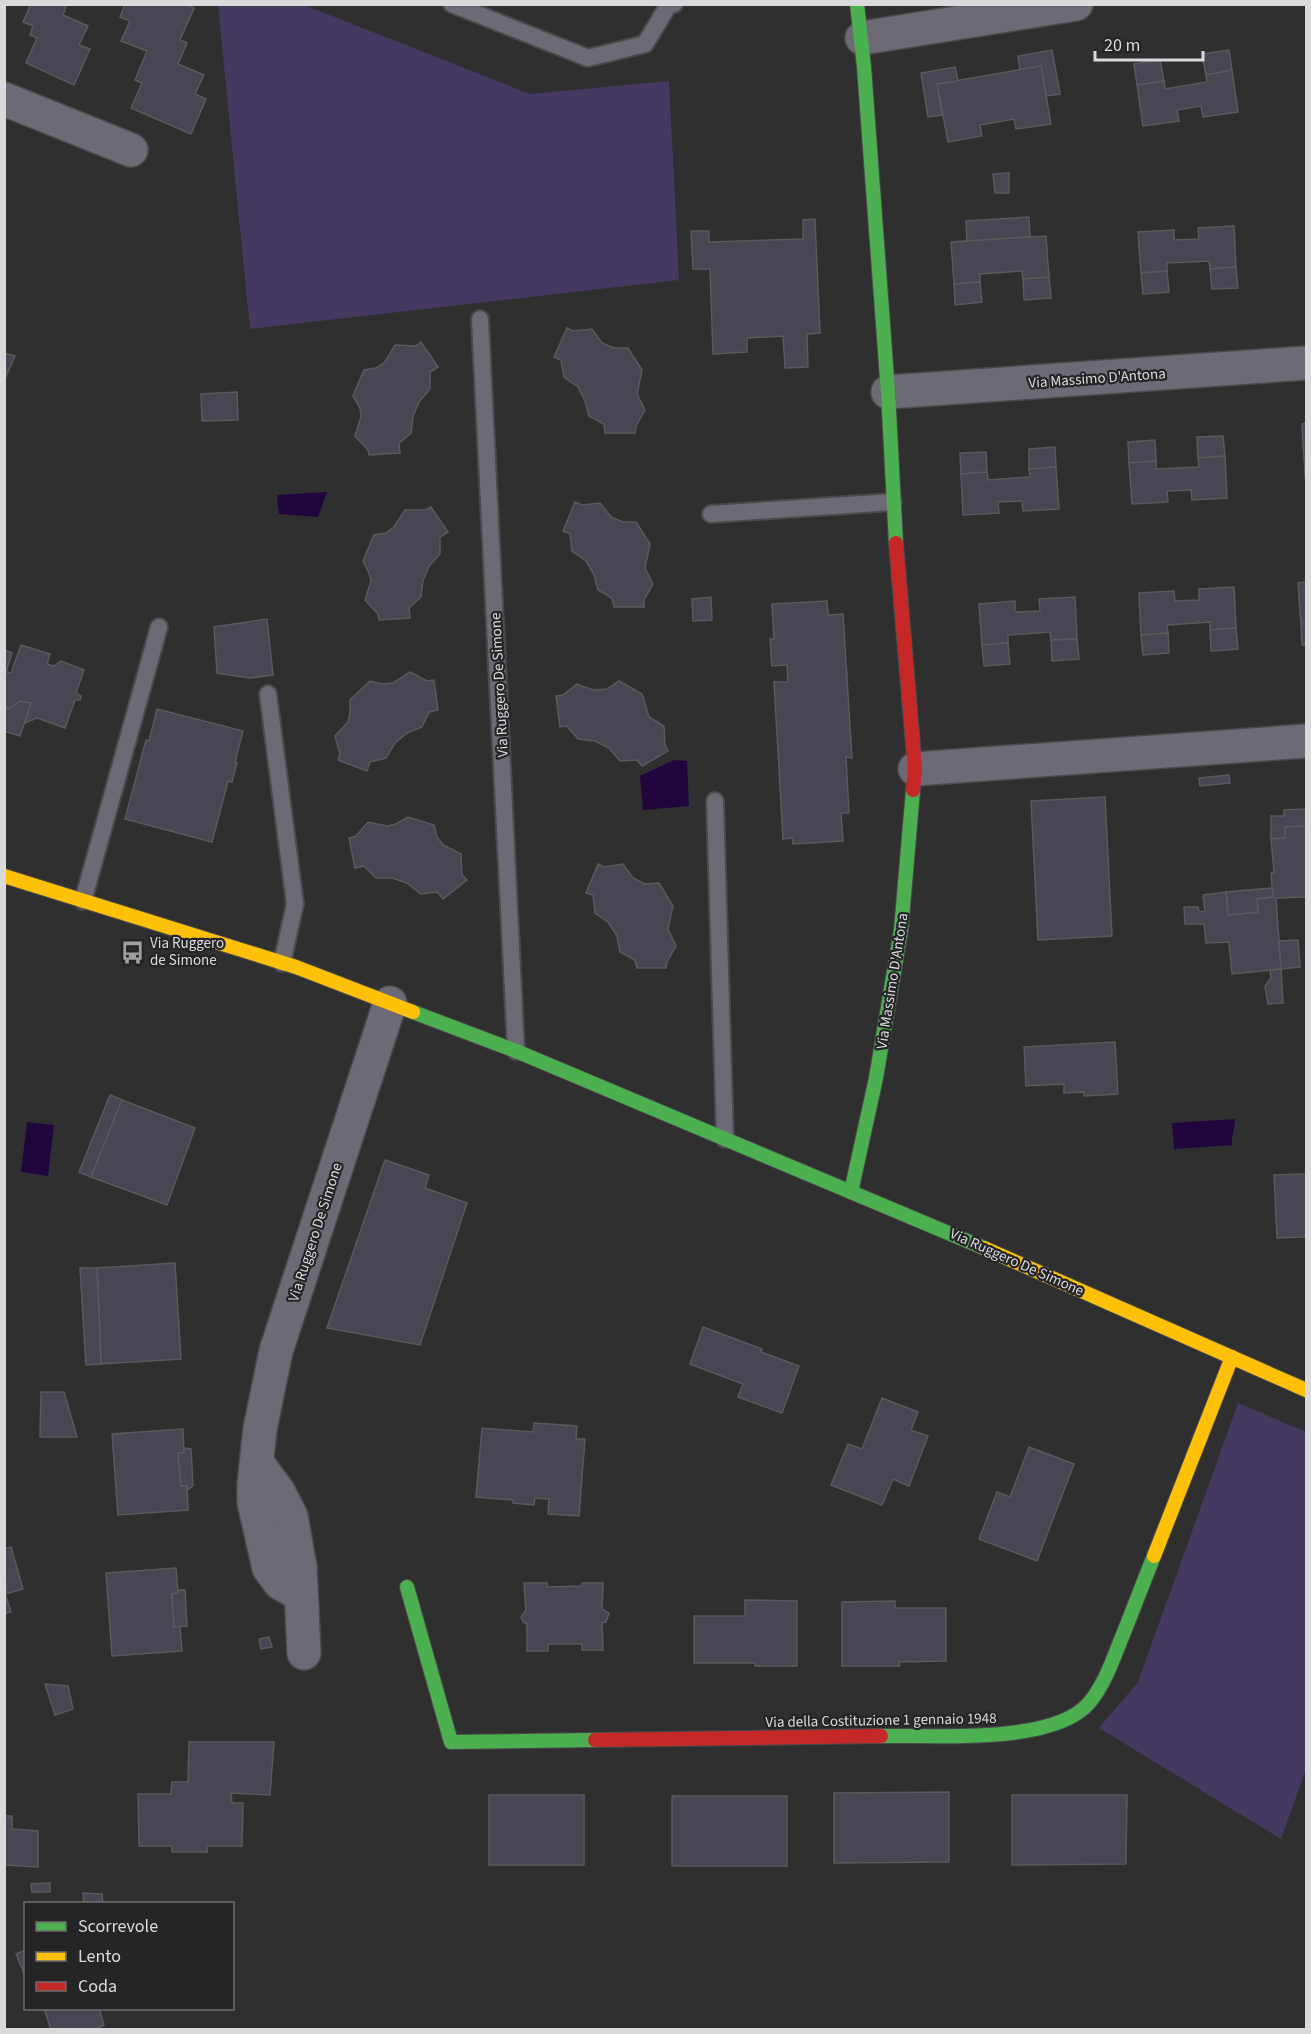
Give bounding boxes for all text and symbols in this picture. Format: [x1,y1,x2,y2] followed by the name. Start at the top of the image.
[1095,24,1203,62] scale bar
[1104,33,1140,58] text: 20 m
[1028,363,1166,394] street label: Via Massimo D'Antona
[485,612,514,758] street label: Via Ruggero De Simone
[871,912,914,1051] street label: Via Massimo D'Antona
[150,933,224,971] place label: Via Ruggero de Simone
[119,939,145,965] bus stop icon: Via Ruggero de Simone
[283,1160,348,1304] street label: Via Ruggero De Simone
[946,1223,1087,1301] street label: Via Ruggero De Simone
[765,1708,997,1733] street label: Via della Costituzione 1 gennaio 1948
[24,1902,234,2010] legend
[78,1914,158,1939] text: Scorrevole
[78,1944,121,1969] text: Lento
[78,1974,117,1999] text: Coda

